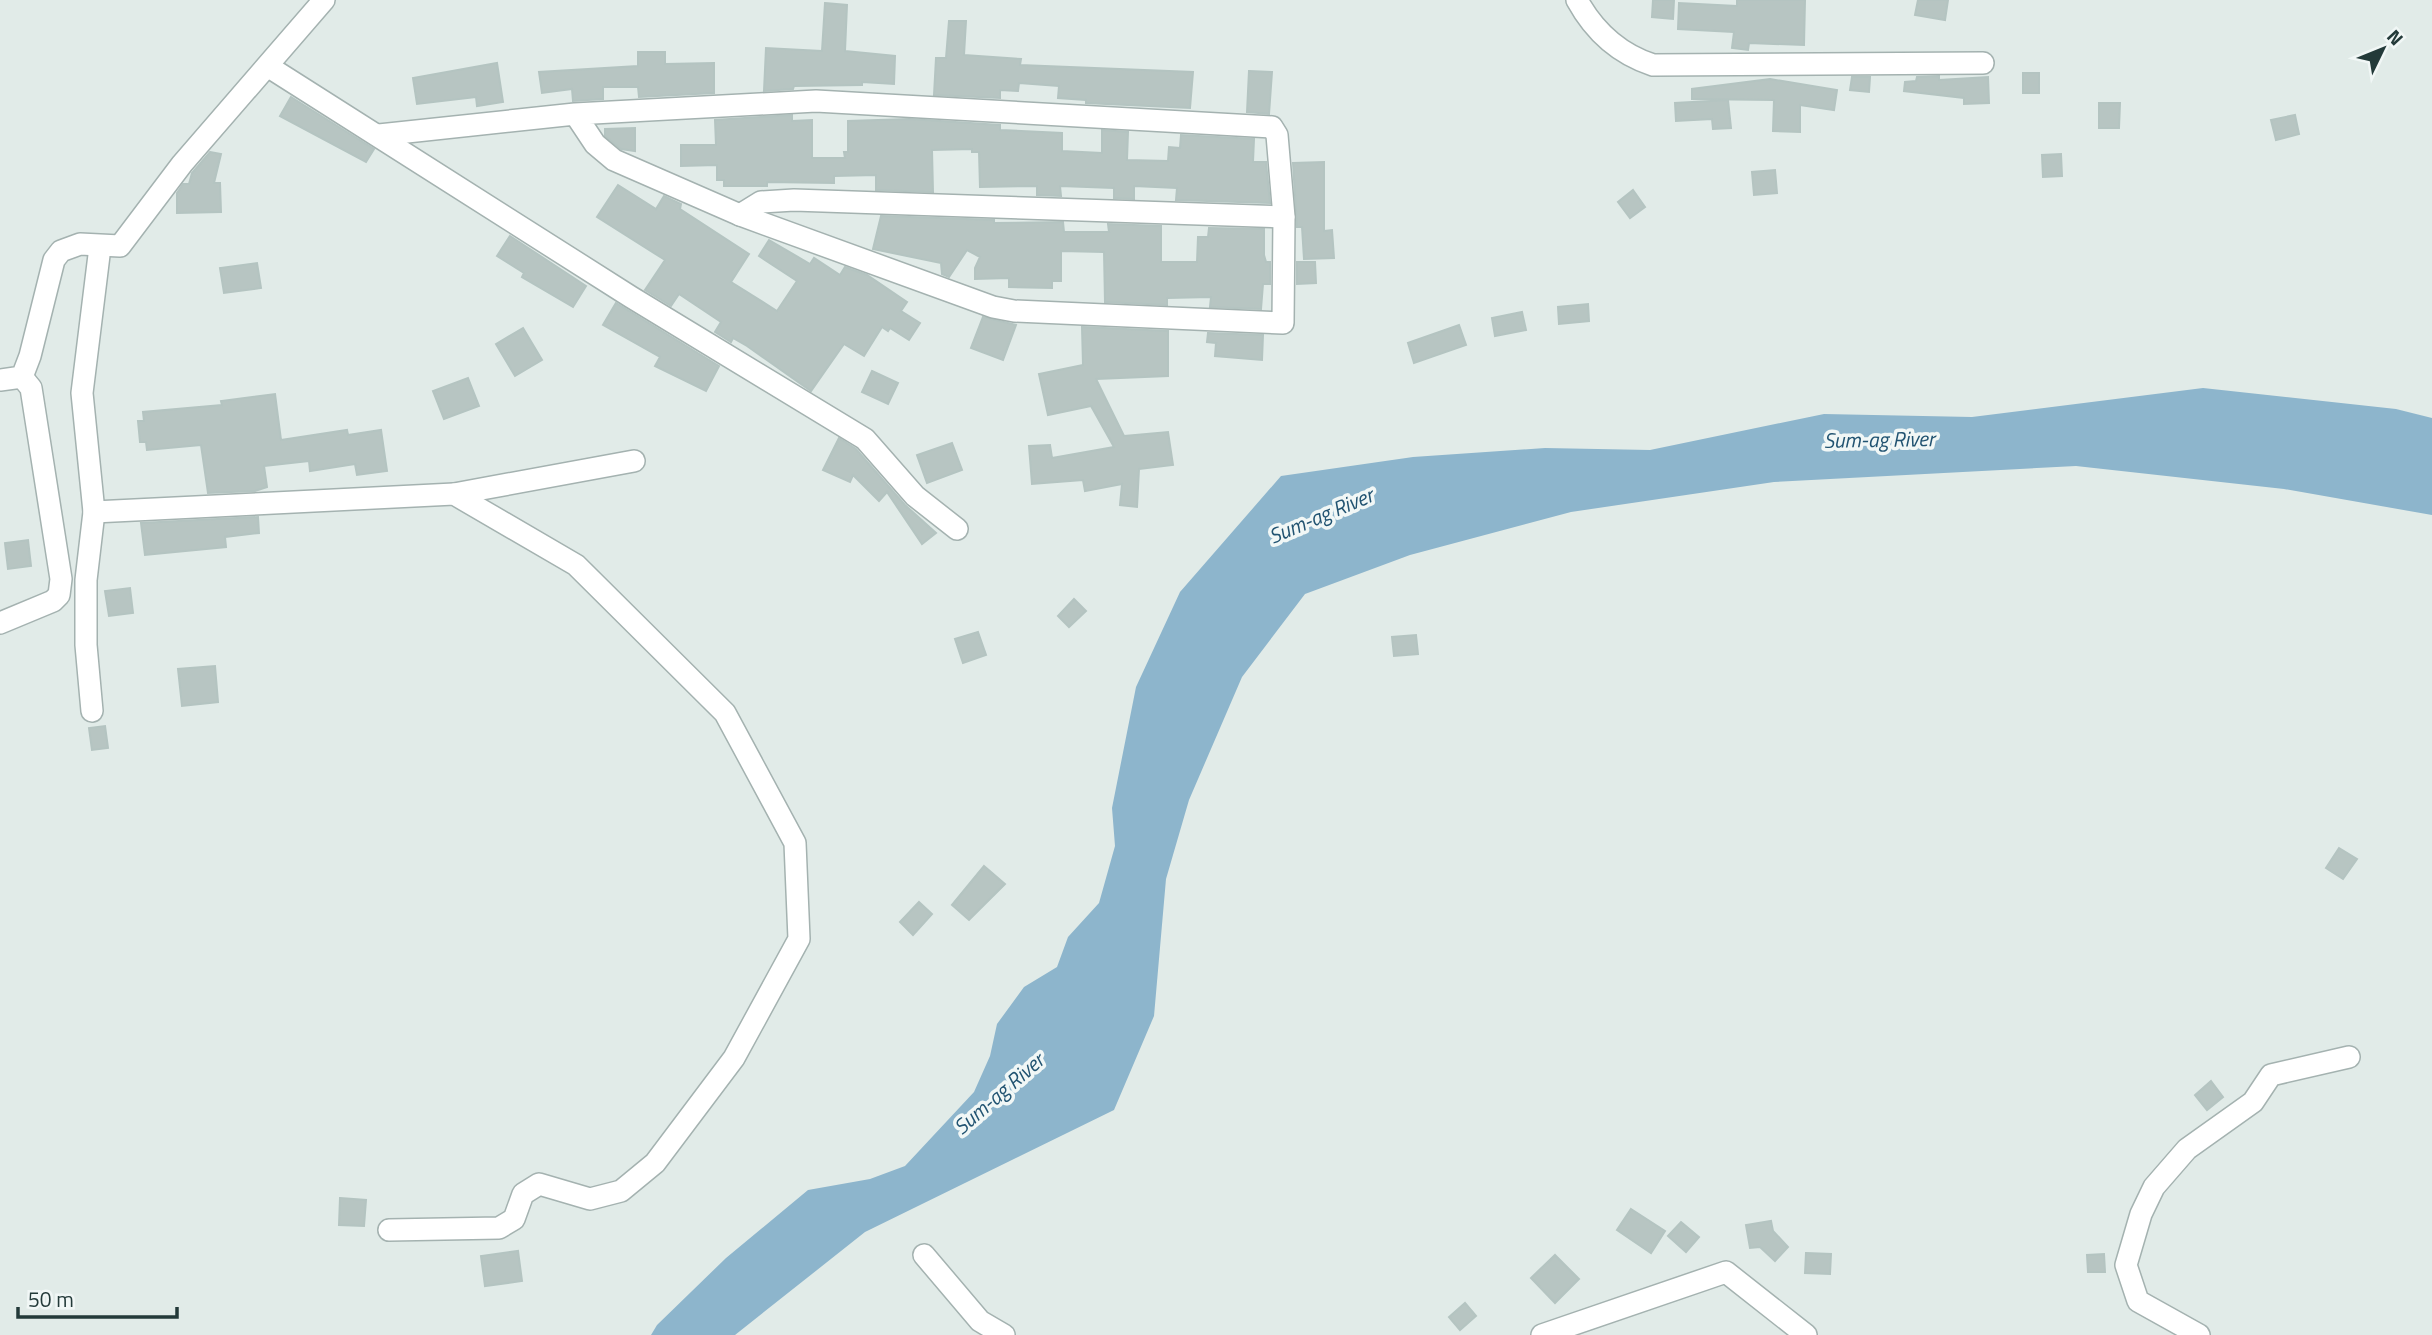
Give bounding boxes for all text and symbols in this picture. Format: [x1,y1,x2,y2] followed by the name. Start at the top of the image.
[2348,14,2418,84] north arrow
[2381,22,2411,52] text: N
[1823,422,1937,456] water label: Sum-ag River
[1263,478,1380,551] water label: Sum-ag River
[946,1043,1053,1142] water label: Sum-ag River
[18,1276,177,1320] scale bar
[28,1283,74,1315] text: 50 m

